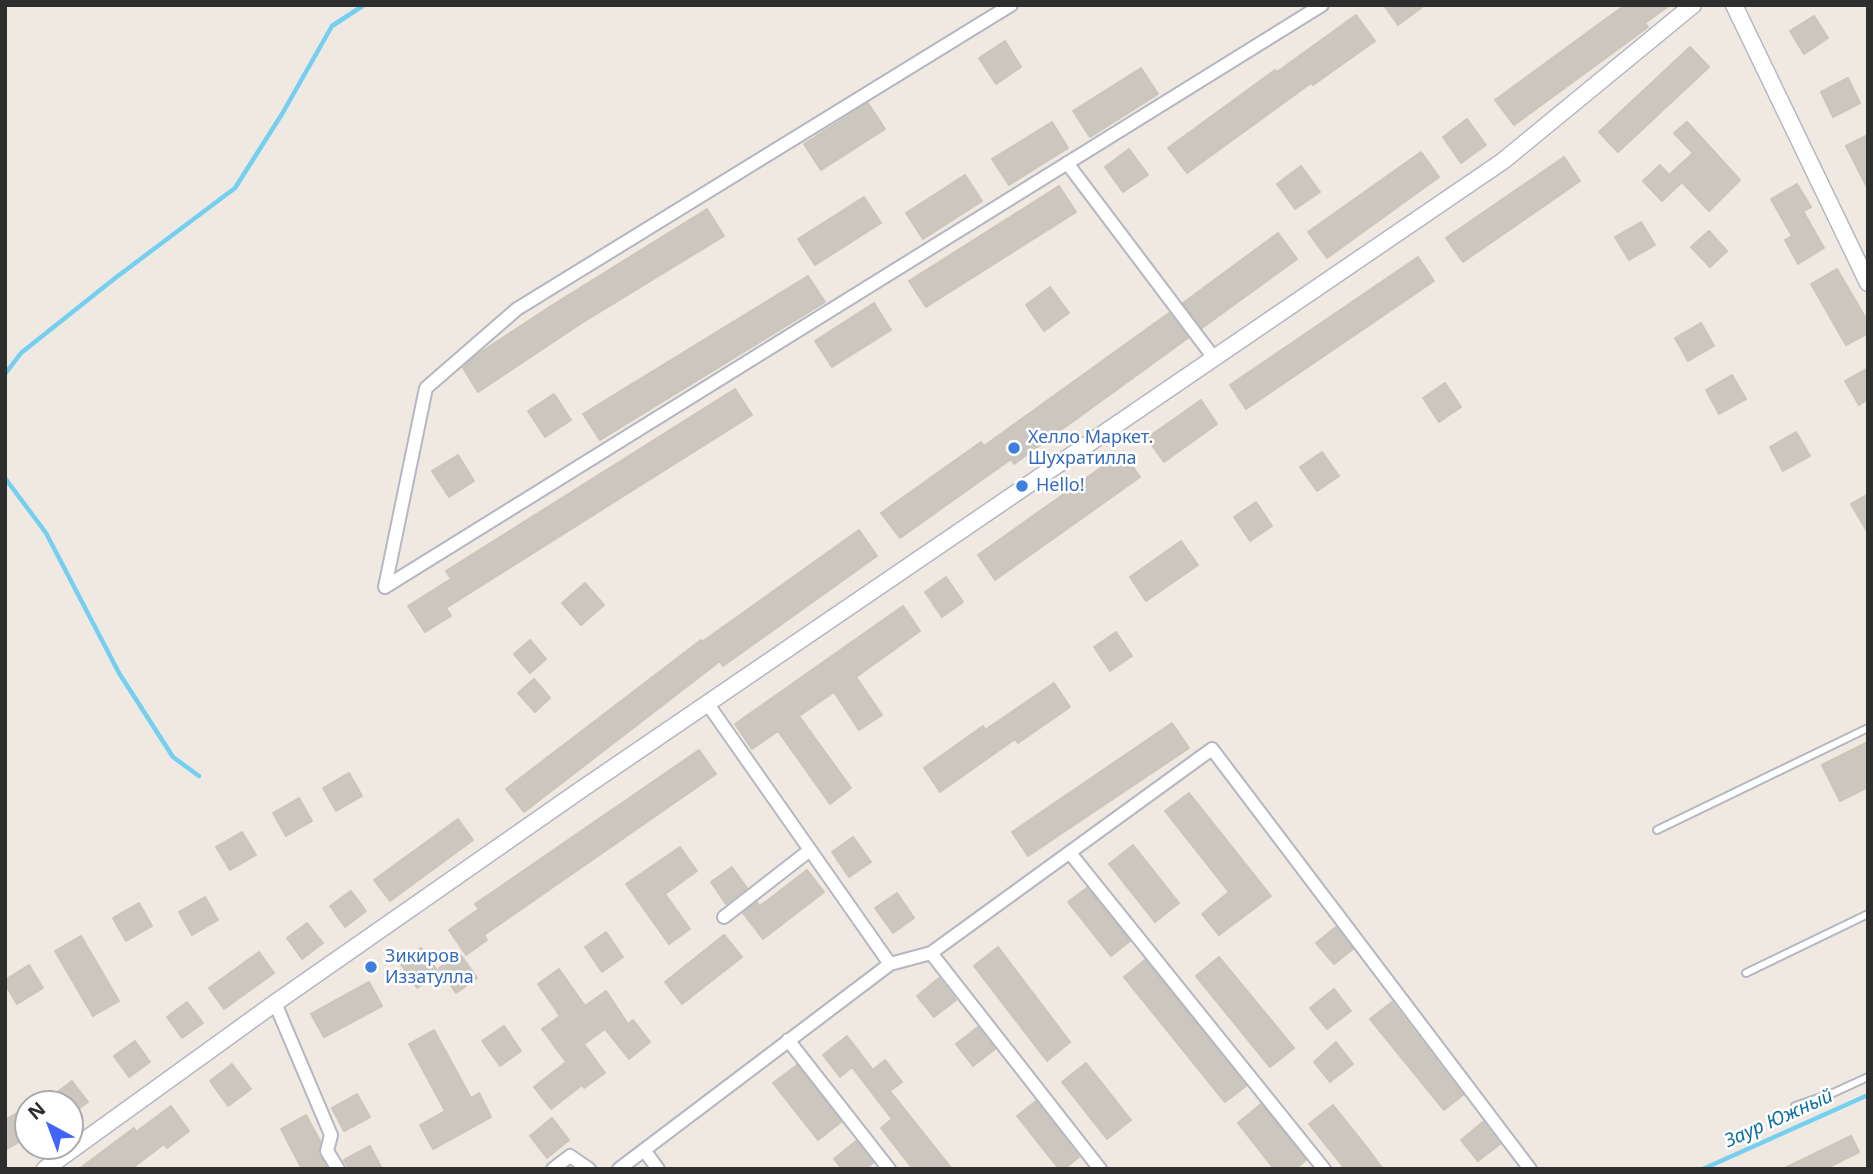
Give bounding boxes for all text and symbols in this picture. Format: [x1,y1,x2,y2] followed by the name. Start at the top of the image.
[1028,427,1153,470] place label: Хелло Маркет. Шухратилла
[1006,440,1022,456] marker: Хелло Маркет. Шухратилла
[1036,475,1085,497] place label: Hello!
[1014,478,1030,494] marker: Hello!
[385,946,474,988] place label: Зикиров Иззатулла
[363,959,379,975] marker: Зикиров Иззатулла
[1721,1085,1837,1153] water label: Заур Южный
[14,1090,84,1160] north arrow
[22,1096,51,1126] text: N

